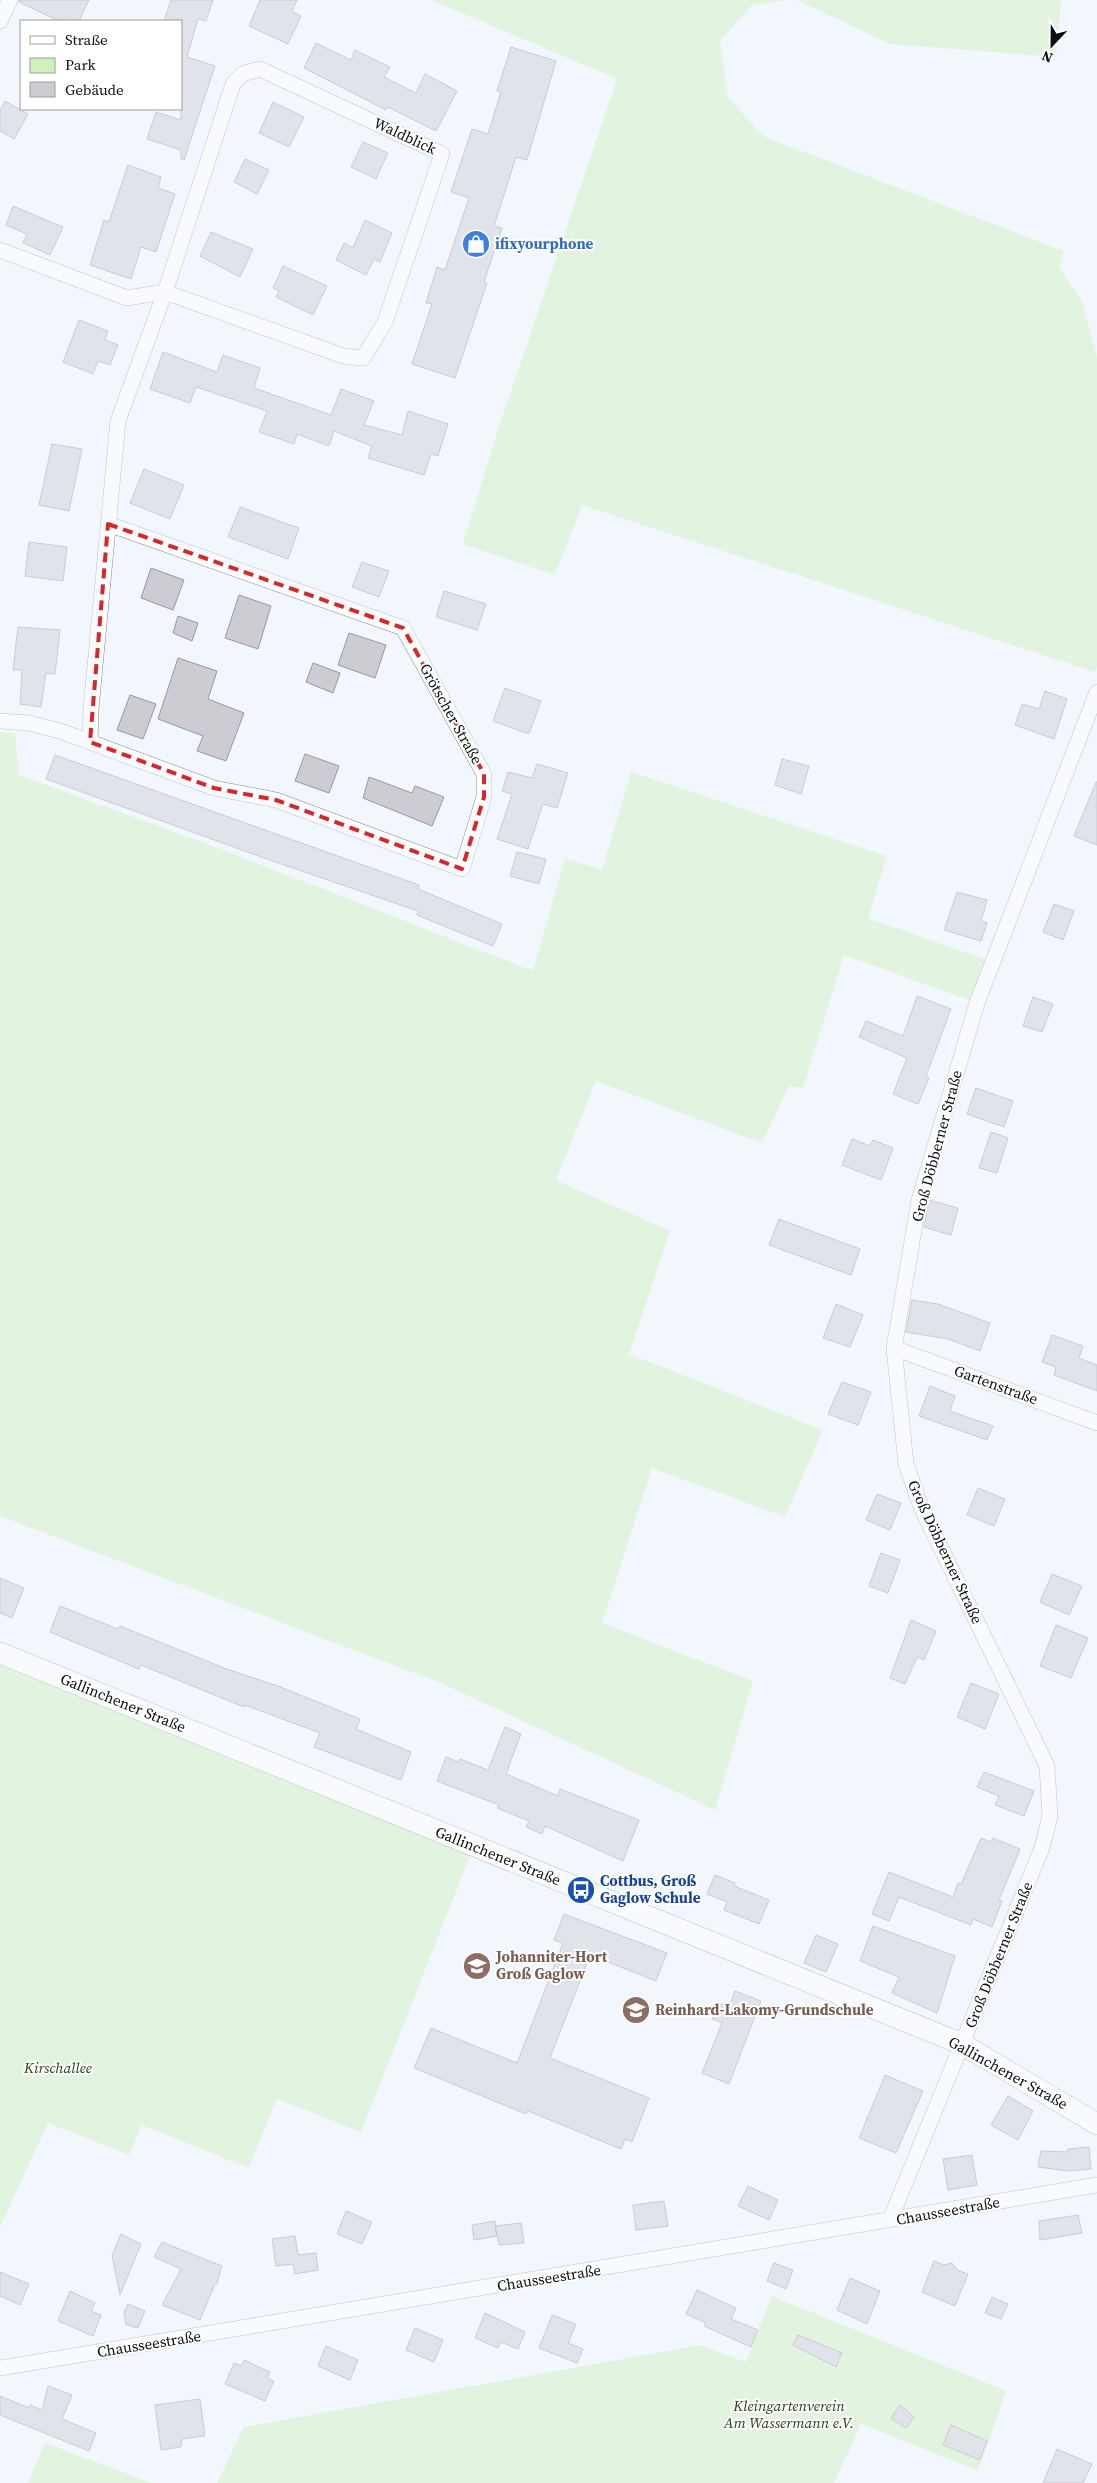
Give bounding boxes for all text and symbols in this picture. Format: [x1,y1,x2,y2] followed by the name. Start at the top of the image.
[20,20,182,110] legend
[1027,20,1077,70] north arrow
[65,29,108,50] text: Straße
[1039,46,1056,68] text: N
[65,54,97,75] text: Park
[65,79,124,100] text: Gebäude
[371,112,441,160] street label: Waldblick
[461,229,491,259] shop icon: ifixyourphone
[495,233,594,254] place label: ifixyourphone
[415,660,488,768] street label: Grötscher Straße
[906,1067,967,1224] street label: Groß Döbberner Straße
[951,1360,1041,1410] street label: Gartenstraße
[903,1477,988,1627] street label: Groß Döbberner Straße
[57,1668,189,1737] street label: Gallinchener Straße
[432,1821,564,1890] street label: Gallinchener Straße
[600,1870,701,1908] place label: Cottbus, Groß Gaglow Schule
[566,1875,596,1905] bus stop icon: Cottbus, Groß Gaglow Schule
[960,1878,1038,2031] street label: Groß Döbberner Straße
[495,1946,608,1984] place label: Johanniter-Hort Groß Gaglow
[462,1951,492,1981] school or university icon: Johanniter-Hort Groß Gaglow
[621,1995,651,2025] school or university icon: Reinhard-Lakomy-Grundschule
[655,1999,874,2020] place label: Reinhard-Lakomy-Grundschule
[945,2031,1072,2114] street label: Gallinchener Straße
[23,2057,92,2078] park label: Kirschallee
[894,2191,1002,2230] street label: Chausseestraße
[495,2259,603,2296] street label: Chausseestraße
[95,2325,203,2362] street label: Chausseestraße
[723,2395,854,2433] park label: Kleingartenverein Am Wassermann e.V.

